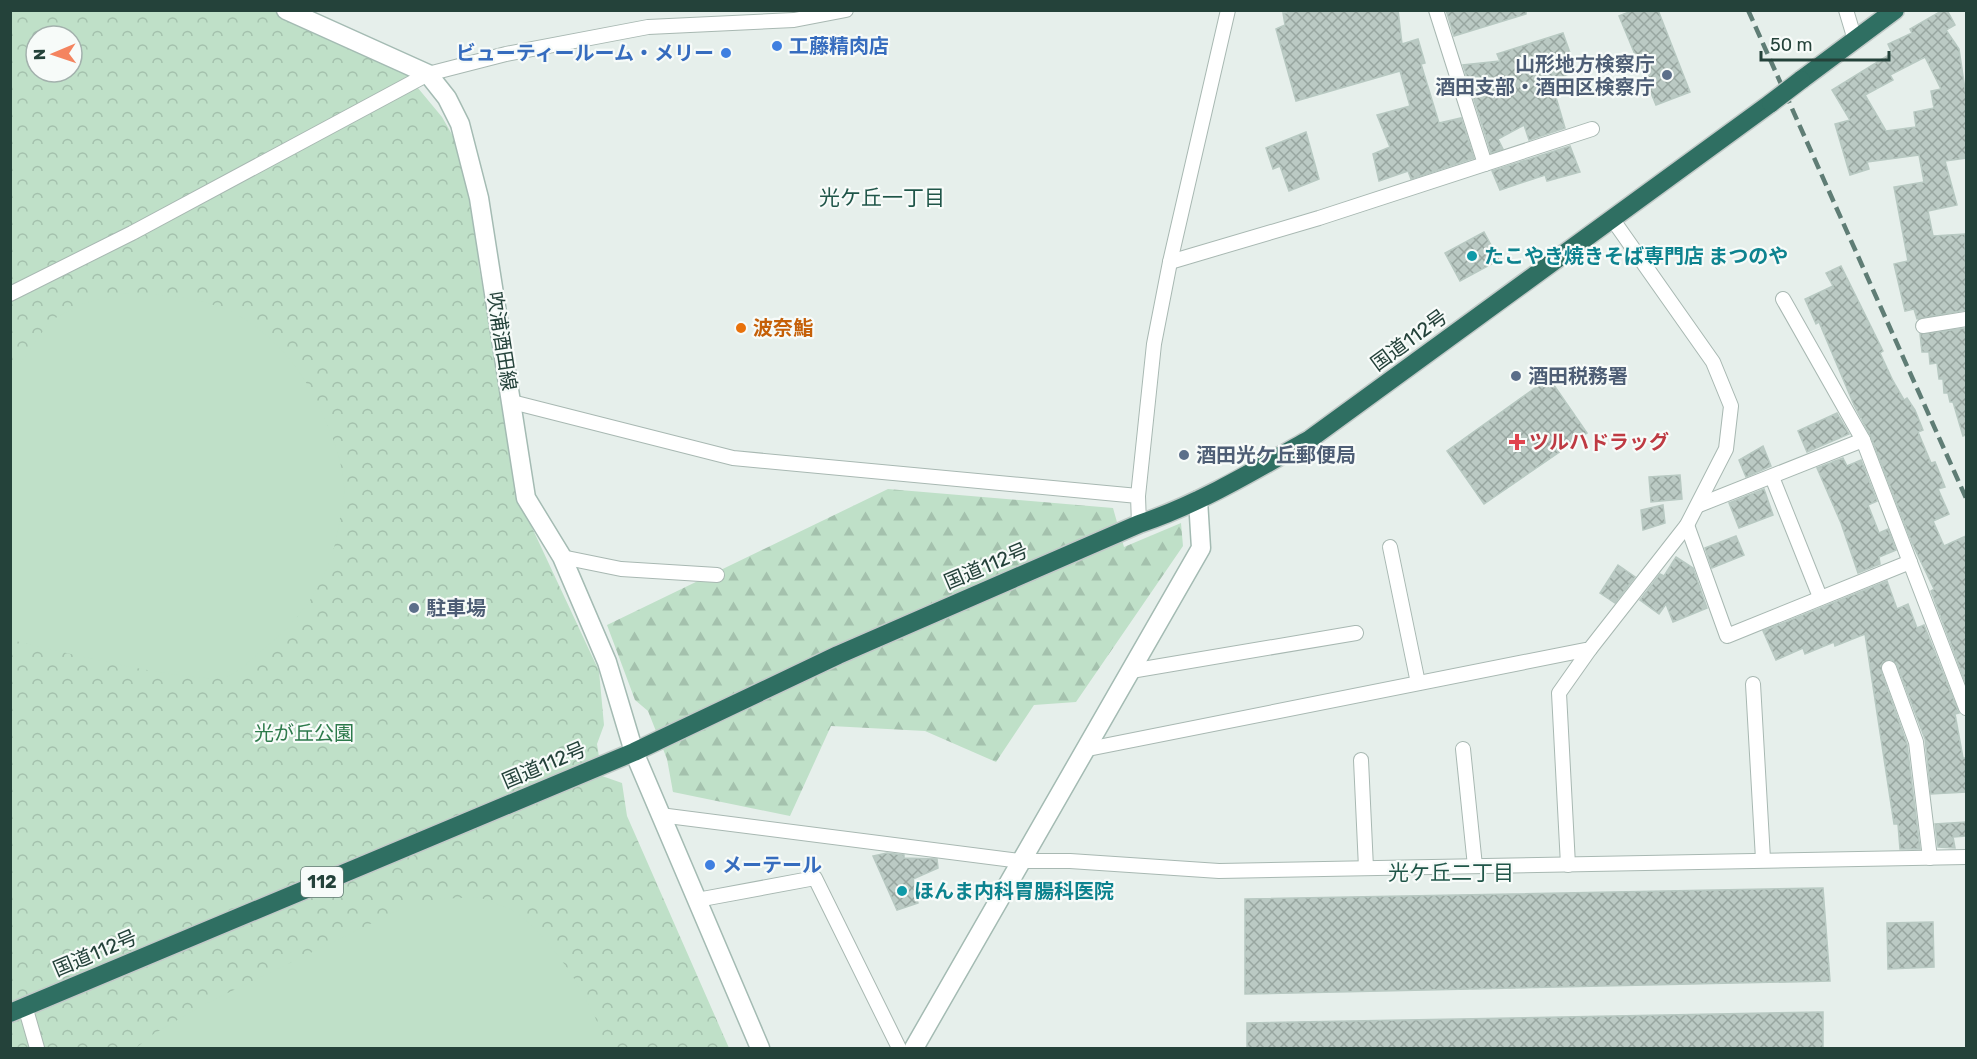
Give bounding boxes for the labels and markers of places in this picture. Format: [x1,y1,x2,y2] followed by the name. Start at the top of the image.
[789,34,889,58] place label: 工藤精肉店
[770,39,784,53] marker: 工藤精肉店
[456,41,714,65] place label: ビューティールーム・メリー
[719,46,733,60] marker: ビューティールーム・メリー
[1435,52,1655,99] place label: 山形地方検察庁 酒田支部・酒田区検察庁
[1660,68,1674,82] marker: 山形地方検察庁 酒田支部・酒田区検察庁
[1484,244,1788,268] place label: たこやき焼きそば専門店 まつのや
[1465,249,1479,263] marker: たこやき焼きそば専門店 まつのや
[753,316,813,340] place label: 波奈鮨
[734,321,748,335] marker: 波奈鮨
[1528,364,1628,388] place label: 酒田税務署
[1509,369,1523,383] marker: 酒田税務署
[1529,430,1669,454] place label: ツルハドラッグ
[1510,435,1524,449] marker: ツルハドラッグ
[1196,443,1356,467] place label: 酒田光ケ丘郵便局
[1177,448,1191,462] marker: 酒田光ケ丘郵便局
[426,596,486,620] place label: 駐車場
[407,601,421,615] marker: 駐車場
[722,853,822,877] place label: メーテール
[703,858,717,872] marker: メーテール
[914,879,1114,903] place label: ほんま内科胃腸科医院
[895,884,909,898] marker: ほんま内科胃腸科医院

